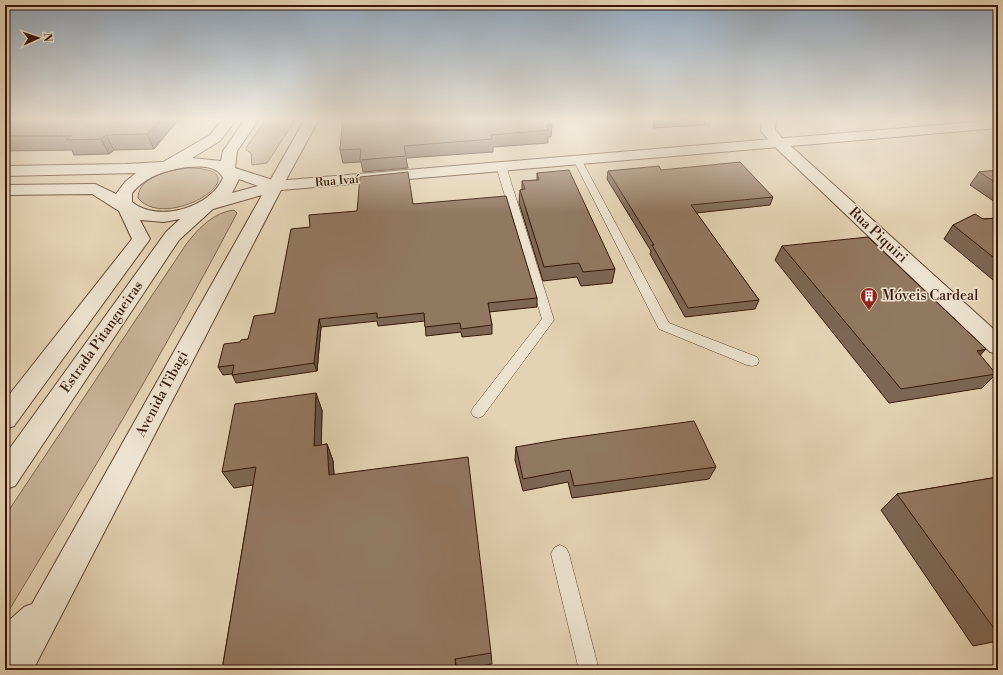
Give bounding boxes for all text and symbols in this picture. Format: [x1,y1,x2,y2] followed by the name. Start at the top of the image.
[18,18,58,58] north arrow
[40,33,54,43] text: N
[314,172,361,190] street label: Rua Ivaí
[845,203,911,267] street label: Rua Piquiri
[57,278,147,396] street label: Estrada Pitangueiras
[859,286,879,311] building icon: Móveis Cardeal
[882,287,978,305] place label: Móveis Cardeal
[131,348,192,441] street label: Avenida Tibagi

